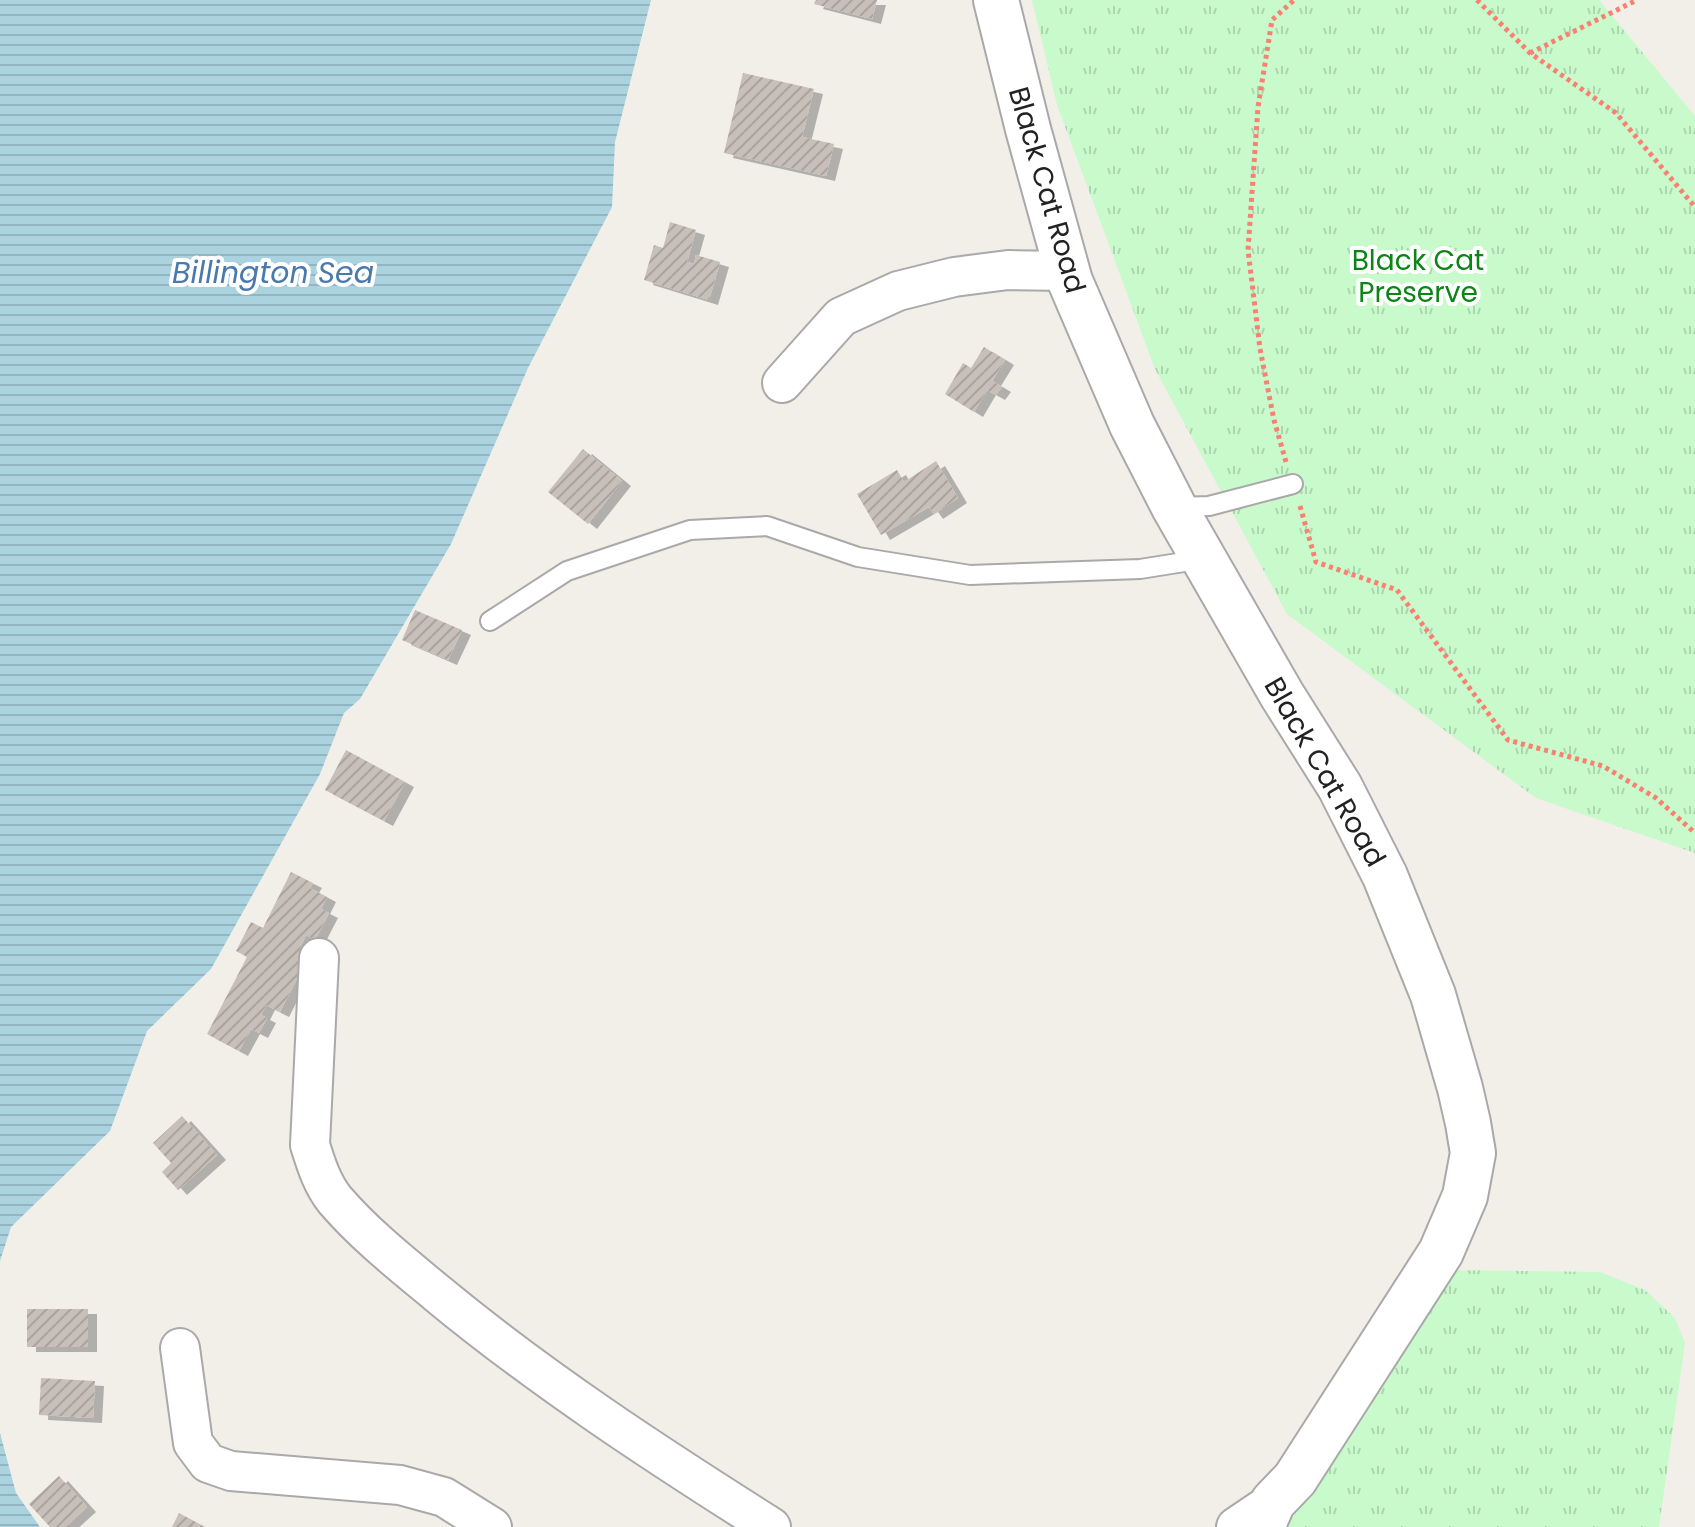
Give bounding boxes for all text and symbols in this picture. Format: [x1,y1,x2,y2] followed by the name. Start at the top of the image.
[999,82,1095,298] street label: Black Cat Road
[1352,241,1484,312] park label: Black Cat Preserve
[172,251,374,294] water label: Billington Sea
[1255,670,1395,874] street label: Black Cat Road

